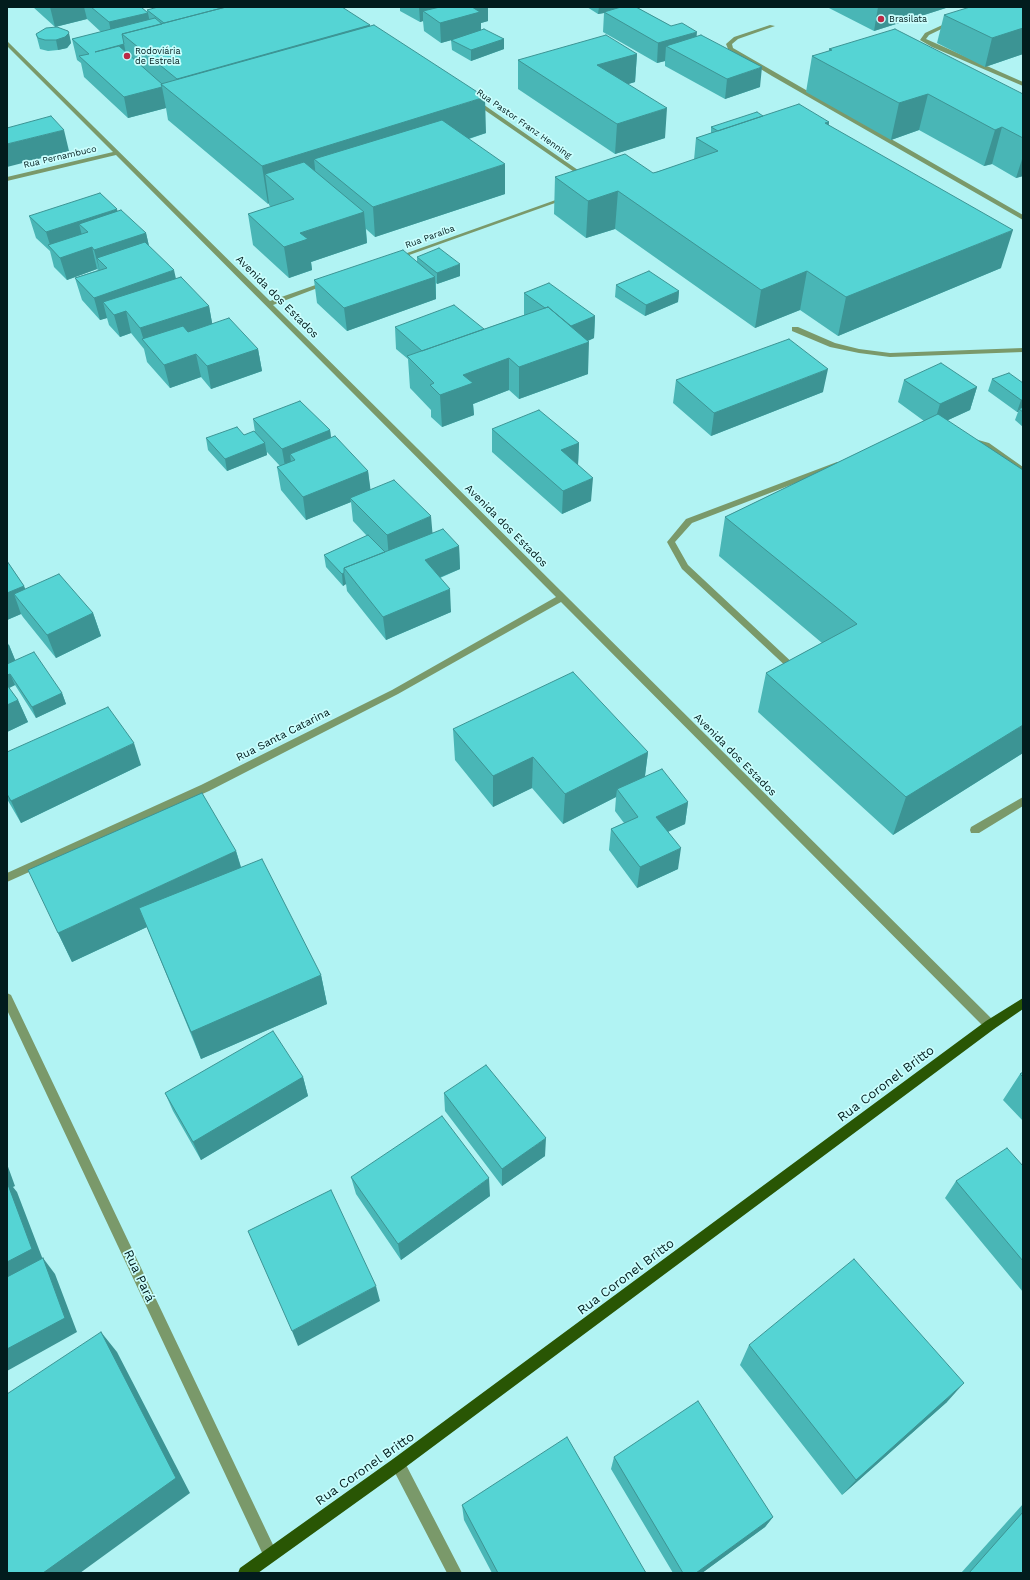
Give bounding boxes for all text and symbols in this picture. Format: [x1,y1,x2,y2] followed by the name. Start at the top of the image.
[876,14,886,24] marker: Brasilata
[889,14,927,24] place label: Brasilata
[135,46,181,67] place label: Rodoviária de Estrela
[122,51,132,61] marker: Rodoviária de Estrela
[474,87,574,161] street label: Rua Pastor Franz Henning
[22,143,98,171] street label: Rua Pernambuco
[404,223,456,251] street label: Rua Paraíba
[233,253,321,341] street label: Avenida dos Estados
[462,482,550,570] street label: Avenida dos Estados
[234,706,332,764] street label: Rua Santa Catarina
[691,711,779,799] street label: Avenida dos Estados
[835,1043,937,1125] street label: Rua Coronel Britto
[575,1236,677,1318] street label: Rua Coronel Britto
[120,1247,158,1305] street label: Rua Pará
[313,1429,417,1509] street label: Rua Coronel Britto

